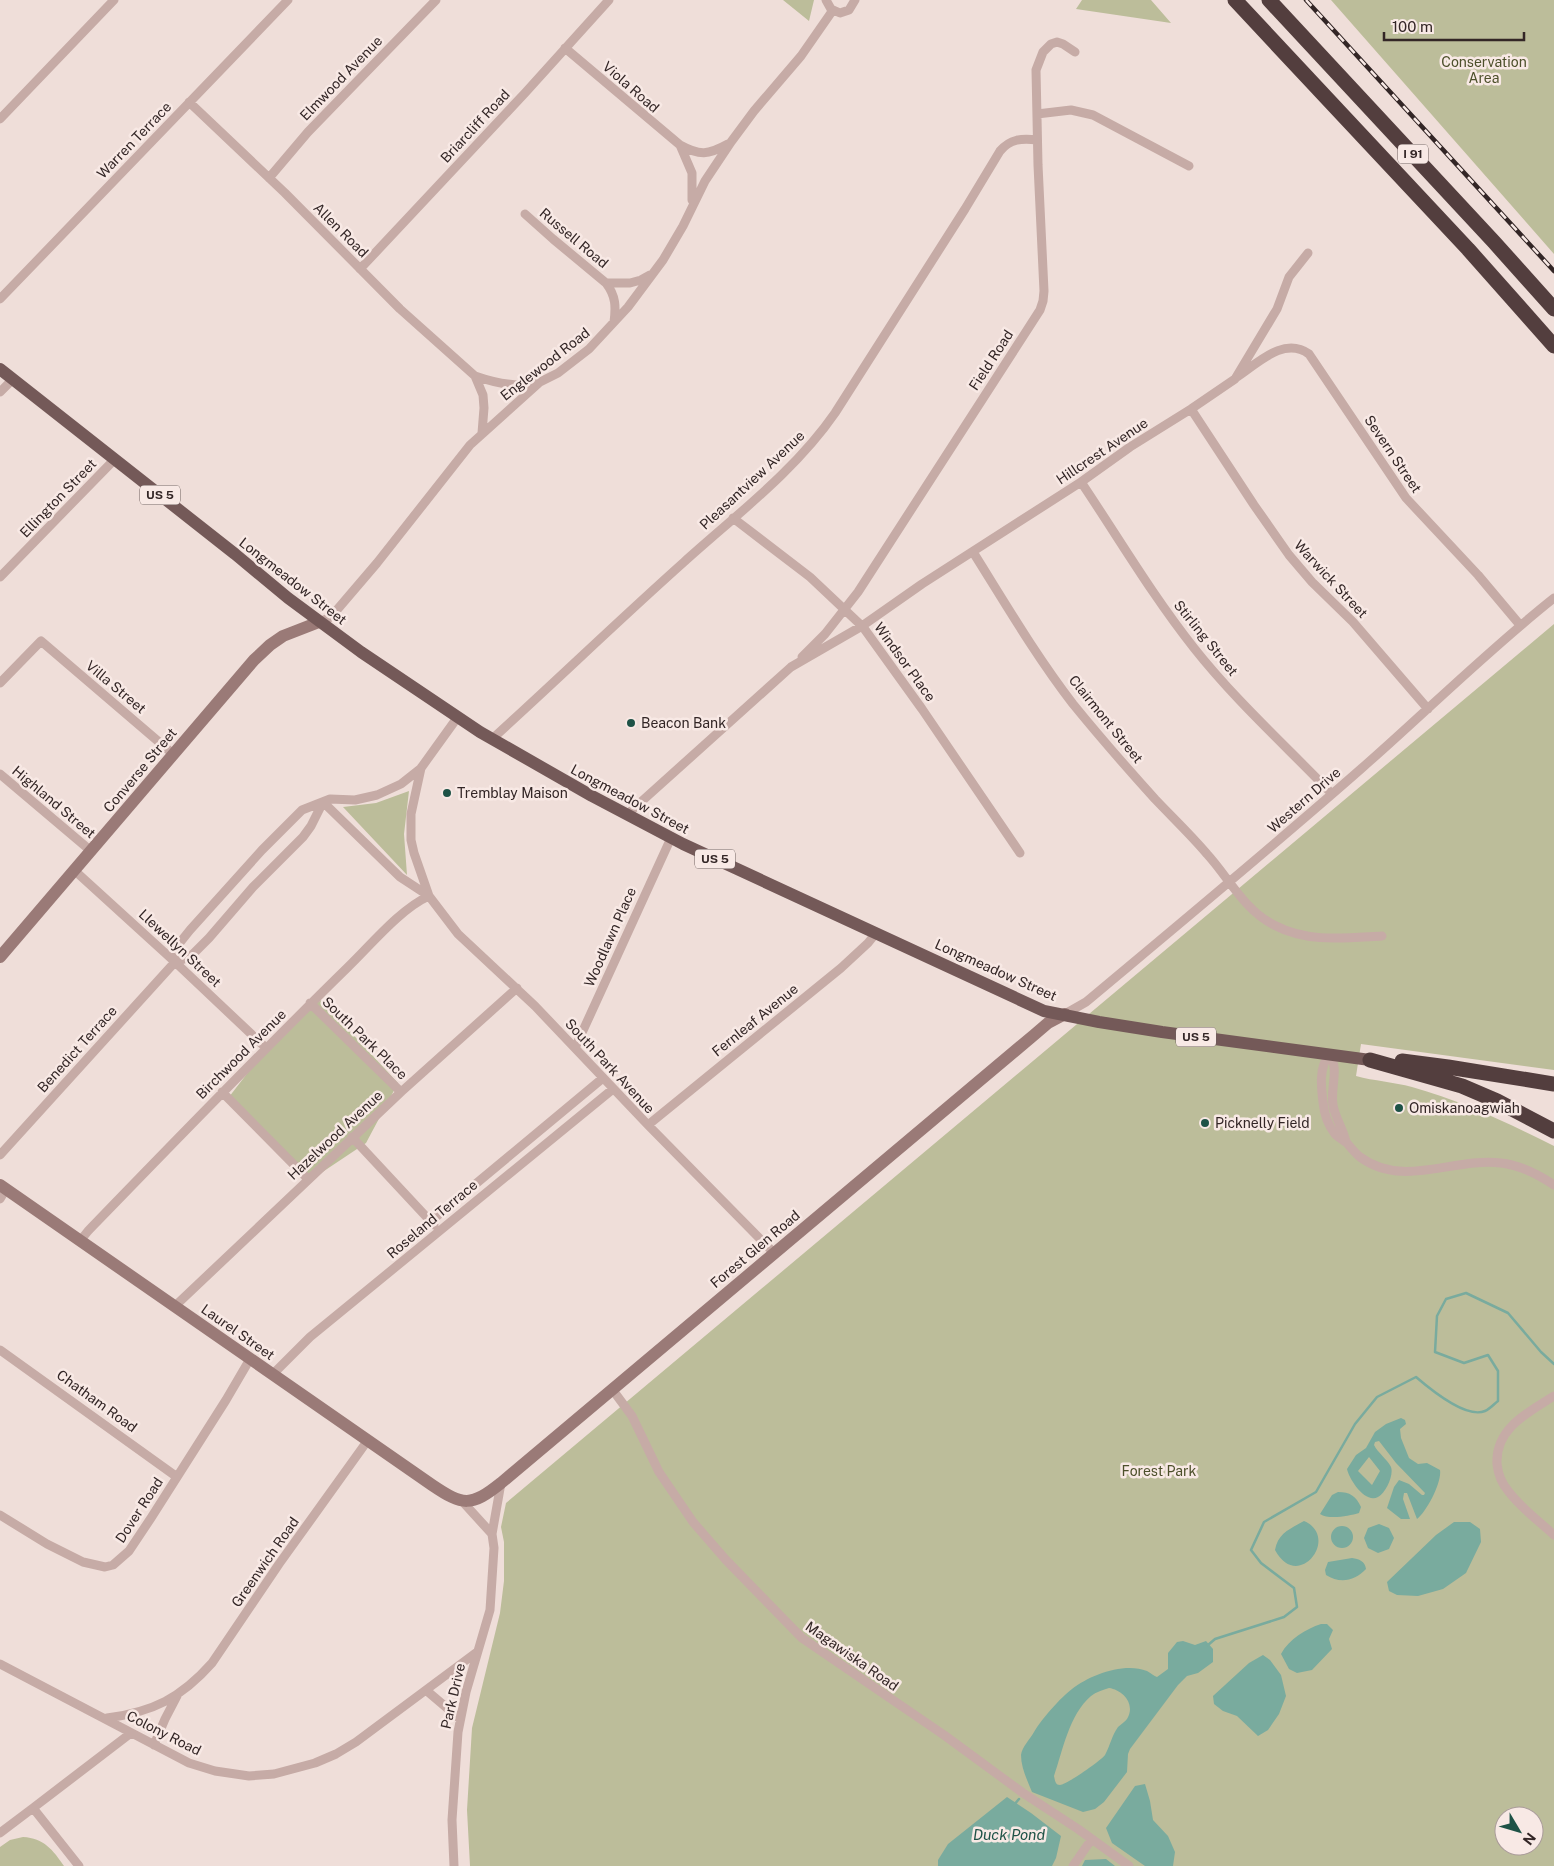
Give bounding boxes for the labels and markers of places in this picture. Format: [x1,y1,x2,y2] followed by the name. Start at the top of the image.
[641,715,726,731] place label: Beacon Bank
[625,717,637,729] marker: Beacon Bank
[457,785,568,801] place label: Tremblay Maison
[441,787,453,799] marker: Tremblay Maison
[1409,1100,1520,1116] place label: Omiskanoagwiah
[1393,1102,1405,1114] marker: Omiskanoagwiah
[1215,1115,1310,1131] place label: Picknelly Field
[1199,1117,1211,1129] marker: Picknelly Field

